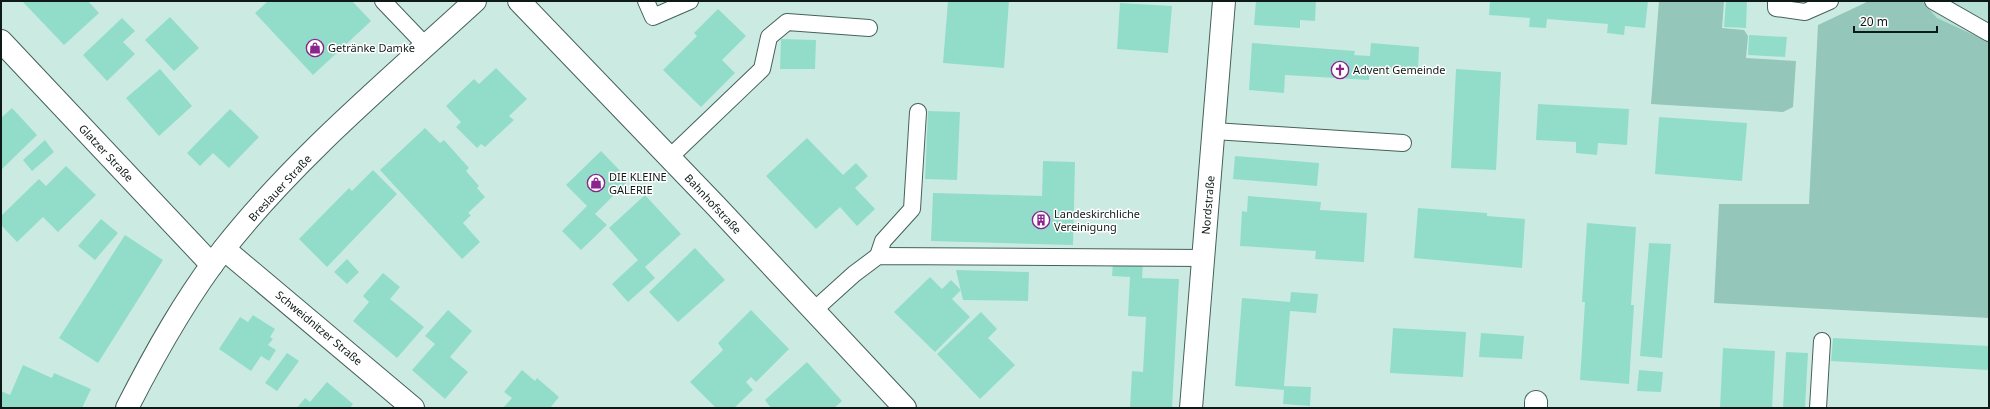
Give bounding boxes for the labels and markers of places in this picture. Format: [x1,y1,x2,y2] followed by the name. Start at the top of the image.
[305,38,325,58] shop icon: Getränke Damke
[328,40,415,55] place label: Getränke Damke
[1330,60,1350,80] church icon: Advent Gemeinde
[1353,62,1446,77] place label: Advent Gemeinde
[609,169,667,197] place label: DIE KLEINE GALERIE
[586,173,606,193] shop icon: DIE KLEINE GALERIE
[1054,206,1140,234] place label: Landeskirchliche Vereinigung
[1031,210,1051,230] building icon: Landeskirchliche Vereinigung

